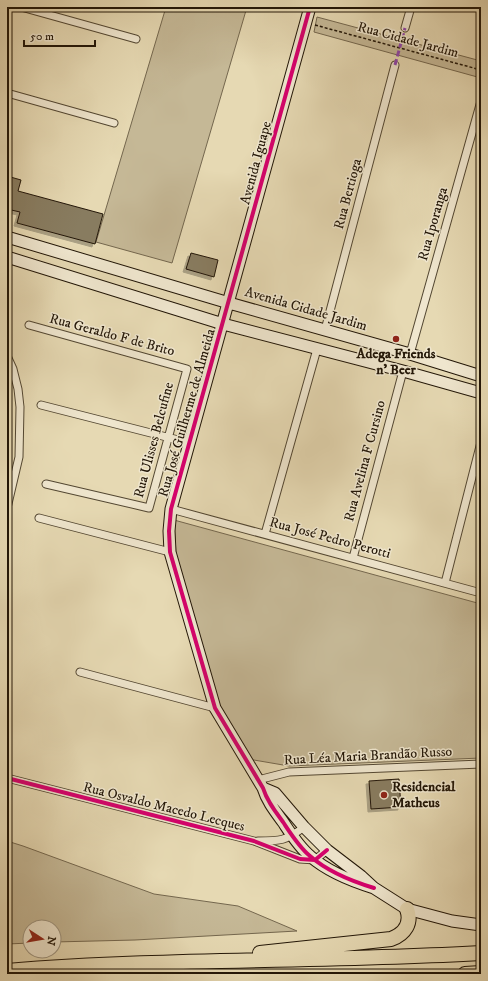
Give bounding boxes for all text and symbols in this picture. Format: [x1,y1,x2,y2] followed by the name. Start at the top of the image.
[355,18,461,62] street label: Rua Cidade Jardim
[24,22,95,48] scale bar
[30,29,54,44] text: 50 m
[236,119,276,207] street label: Avenida Iguape
[330,157,366,231] street label: Rua Bertioga
[414,185,452,263] street label: Rua Iporanga
[243,283,370,335] street label: Avenida Cidade Jardim
[47,310,177,360] street label: Rua Geraldo F de Brito
[154,327,220,499] street label: Rua José Guilherme de Almeida
[391,334,401,344] marker: Adega Friends n' Beer
[356,345,436,379] place label: Adega Friends n' Beer
[130,380,178,500] street label: Rua Ulisses Belcufine
[340,398,390,524] street label: Rua Avelina F Cursino
[267,513,393,563] street label: Rua José Pedro Perotti
[283,743,453,769] street label: Rua Léa Maria Brandão Russo
[81,778,247,836] street label: Rua Osvaldo Macedo Lecques
[392,778,456,812] place label: Residencial Matheus
[379,790,389,800] marker: Residencial Matheus
[22,919,62,959] north arrow
[43,935,59,947] text: N

